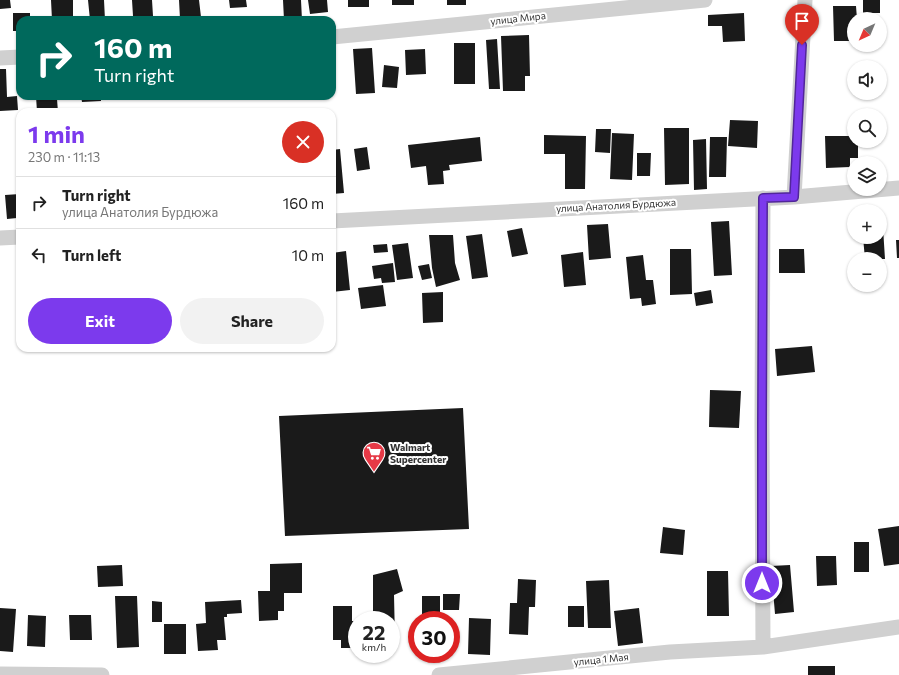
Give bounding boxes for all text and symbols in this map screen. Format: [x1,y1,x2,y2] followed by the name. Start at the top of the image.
[785,4,819,45] pin
[490,9,546,27] street label: улица Мира
[791,10,813,32] icon: arrive
[847,12,887,52] north arrow
[847,12,887,292] map controls
[94,30,172,64] text: 160 m
[28,32,80,84] icon: right
[847,60,887,100] button: sound
[94,64,174,86] text: Turn right
[847,108,887,148] button: search
[28,119,85,148] text: 1 min
[282,121,324,163] button: close
[28,149,100,165] text: 230 m · 11:13
[847,156,887,196] button: layers
[62,186,131,204] text: Turn right
[28,192,50,214] icon: right
[283,194,324,212] text: 160 m
[556,196,676,214] street label: улица Анатолия Бурдюжа
[62,204,218,220] text: улица Анатолия Бурдюжа
[847,204,887,244] button: +
[28,244,50,266] icon: left
[62,246,121,264] text: Turn left
[292,246,324,264] text: 10 m
[847,252,887,292] button: −
[28,298,172,344] button: Exit
[180,298,324,344] button: Share
[361,440,387,473] supermarket icon: Walmart Supercenter
[390,441,446,465] place label: Walmart Supercenter
[741,562,783,604] position arrow
[408,611,460,663] speed limit sign: 30
[363,620,385,644] text: 22
[362,641,386,653] text: km/h
[573,650,629,668] street label: улица 1 Мая

